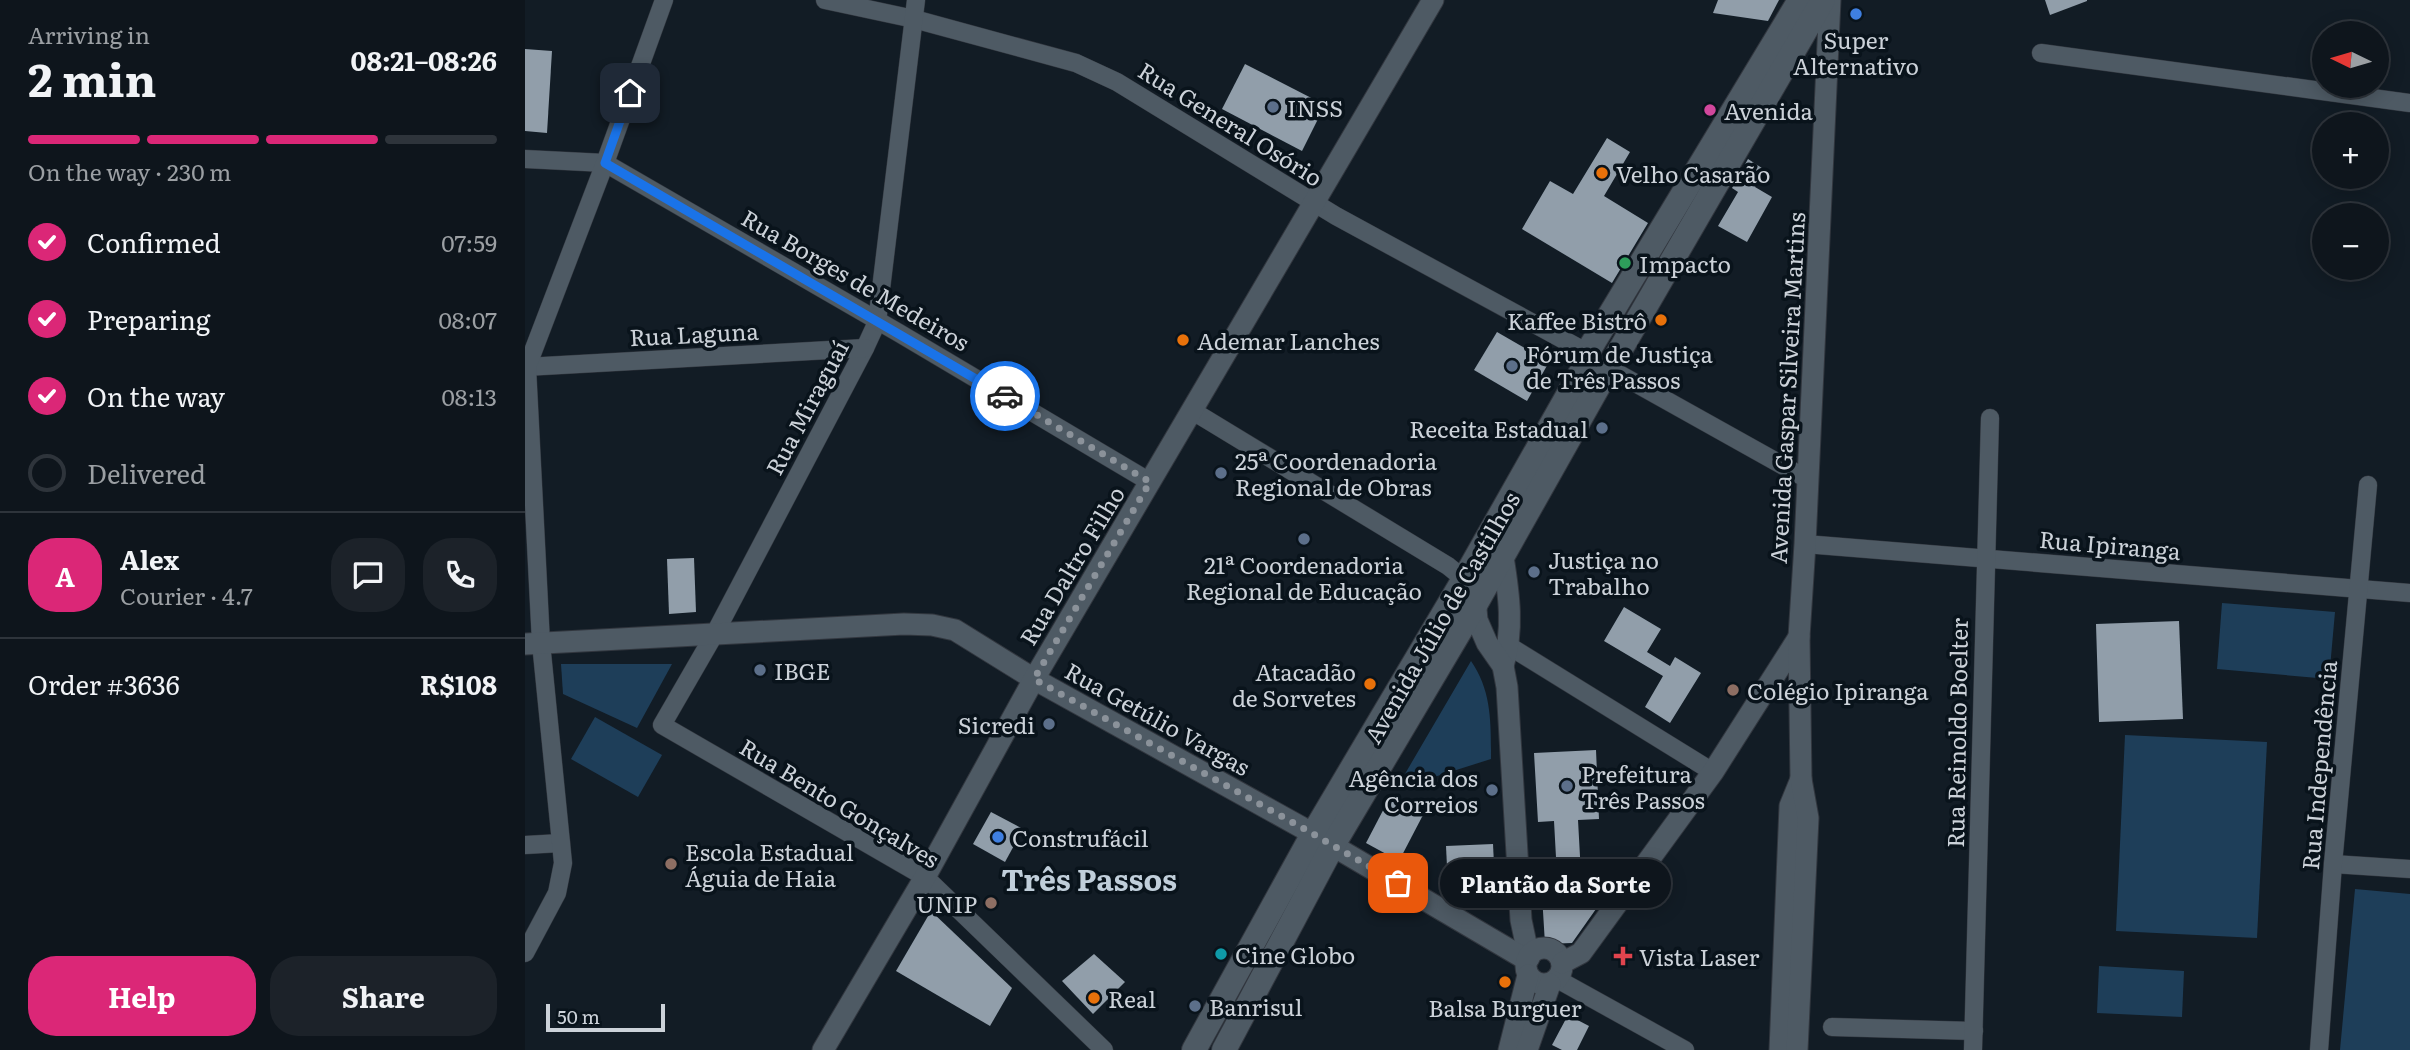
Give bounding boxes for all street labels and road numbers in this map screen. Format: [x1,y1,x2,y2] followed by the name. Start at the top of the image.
[1132,52,1330,194] street label: Rua General Osório
[736,200,976,358] street label: Rua Borges de Medeiros
[1760,211,1812,565] street label: Avenida Gaspar Silveira Martins
[629,313,760,353] street label: Rua Laguna
[756,333,856,481] street label: Rua Miraguaí
[1010,479,1132,651] street label: Rua Daltro Filho
[1355,485,1527,749] street label: Avenida Júlio de Castilhos
[2038,521,2183,567] street label: Rua Ipiranga
[1937,618,1975,848] street label: Rua Reinoldo Boelter
[1059,653,1257,783] street label: Rua Getúlio Vargas
[2292,658,2344,871] street label: Rua Independência
[734,729,946,875] street label: Rua Bento Gonçalves

